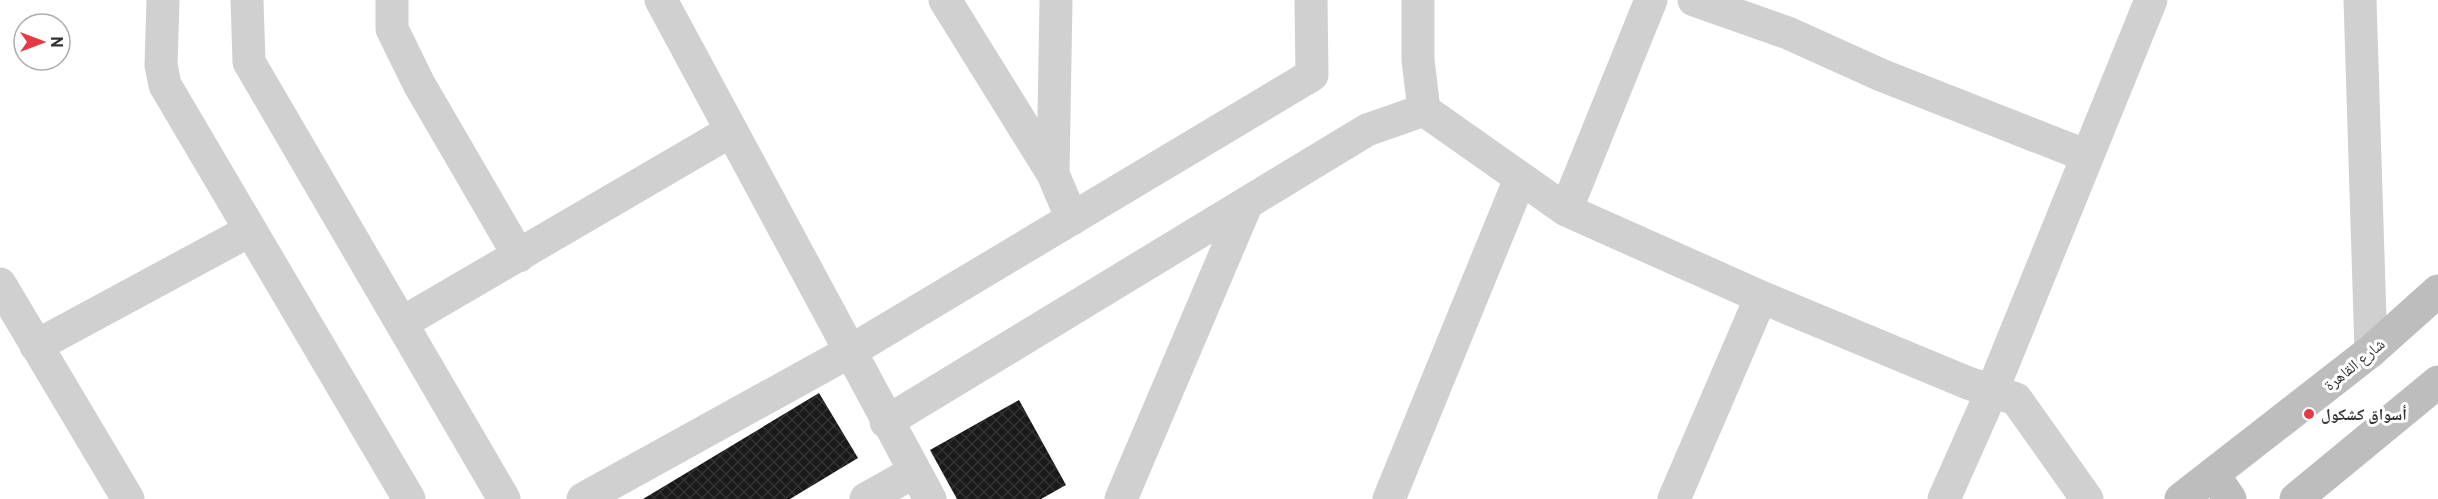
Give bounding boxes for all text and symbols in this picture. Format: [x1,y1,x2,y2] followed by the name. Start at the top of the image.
[12,12,72,72] north arrow
[45,36,65,48] text: N
[2321,335,2390,396] street label: شارع القاهرة
[2321,405,2407,426] place label: أسواق كشكول
[2302,407,2316,421] marker: أسواق كشكول

